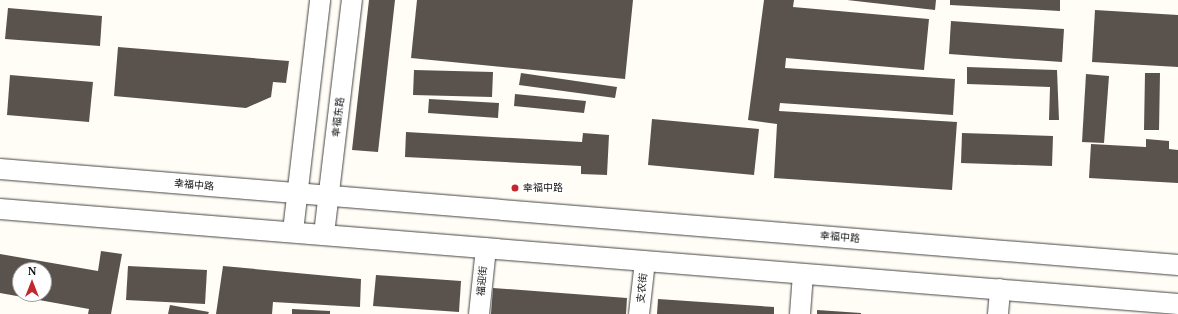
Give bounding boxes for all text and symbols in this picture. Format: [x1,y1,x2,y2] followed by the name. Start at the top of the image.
[330,96,346,138] street label: 幸福东路
[174,177,214,193] street label: 幸福中路
[523,182,563,194] place label: 幸福中路
[510,183,520,193] marker: 幸福中路
[820,229,860,245] street label: 幸福中路
[12,262,52,302] north arrow
[28,263,36,278] text: N
[475,266,489,296] street label: 福迎街
[634,272,650,304] street label: 支农街

